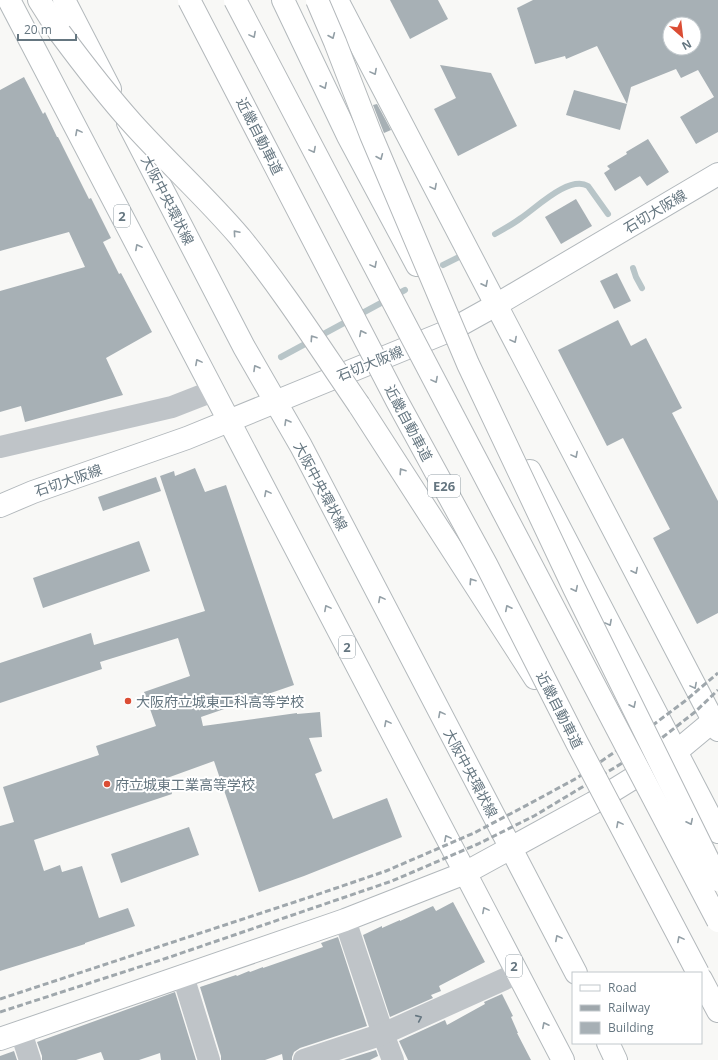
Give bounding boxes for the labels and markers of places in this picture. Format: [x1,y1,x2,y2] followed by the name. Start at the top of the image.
[136,692,304,711] place label: 大阪府立城東工科高等学校
[123,696,133,706] marker: 大阪府立城東工科高等学校
[115,775,255,794] place label: 府立城東工業高等学校
[102,779,112,789] marker: 府立城東工業高等学校

